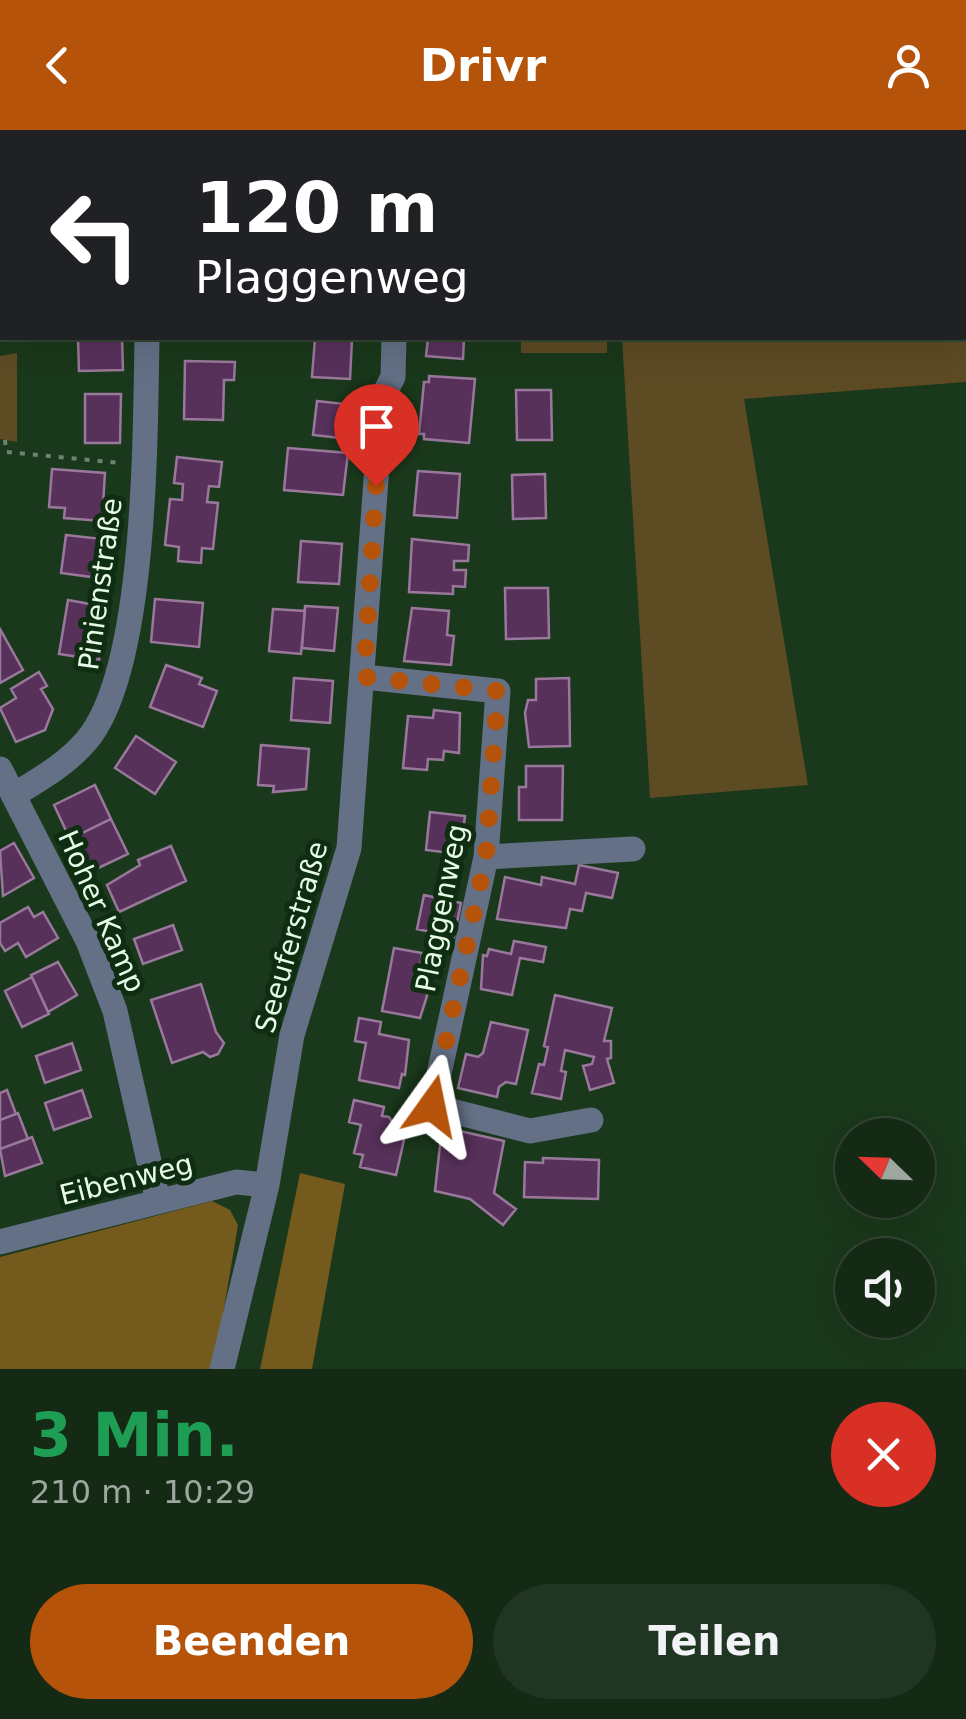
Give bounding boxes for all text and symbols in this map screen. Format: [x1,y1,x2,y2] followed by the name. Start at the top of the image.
[30,38,85,93] icon: back
[881,38,936,93] icon: person
[420,39,546,92] text: Drivr
[195,167,438,249] text: 120 m
[30,170,160,300] icon: left
[195,251,469,304] text: Plaggenweg
[334,384,419,487] pin
[349,399,404,454] icon: arrive
[72,496,129,672] street label: Pinienstraße
[409,821,474,995] street label: Plaggenweg
[51,825,152,997] street label: Hoher Kamp
[248,838,335,1037] street label: Seeuferstraße
[380,1054,484,1158] position arrow
[835,1118,935,1218] north arrow
[835,1118,935,1338] map controls
[56,1147,196,1212] street label: Eibenweg
[835,1238,935,1338] button: sound
[30,1400,238,1470] text: 3 Min.
[831,1402,936,1507] button: close
[30,1473,255,1511] text: 210 m · 10:29
[30,1584,473,1699] button: Beenden
[493,1584,936,1699] button: Teilen

